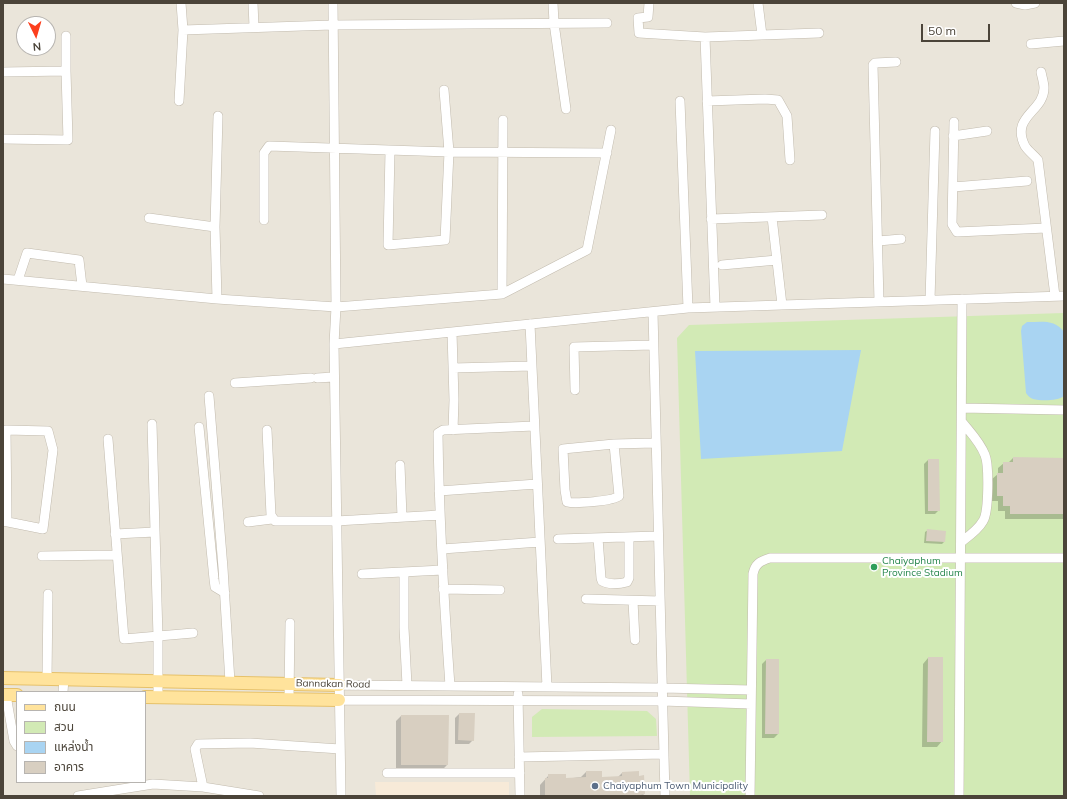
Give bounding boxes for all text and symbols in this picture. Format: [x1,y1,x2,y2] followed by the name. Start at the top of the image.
[16,16,56,56] north arrow
[923,16,992,42] scale bar
[928,23,956,38] text: 50 m
[32,40,42,54] text: N
[882,555,963,578] place label: Chaiyaphum Province Stadium
[869,562,879,572] marker: Chaiyaphum Province Stadium
[296,677,370,691] street label: Bannakan Road
[16,691,146,783] legend
[54,699,76,714] text: ถนน
[54,719,74,734] text: สวน
[54,739,93,754] text: แหล่งน้ำ
[54,759,84,774] text: อาคาร
[603,780,748,792] place label: Chaiyaphum Town Municipality
[590,781,600,791] marker: Chaiyaphum Town Municipality

